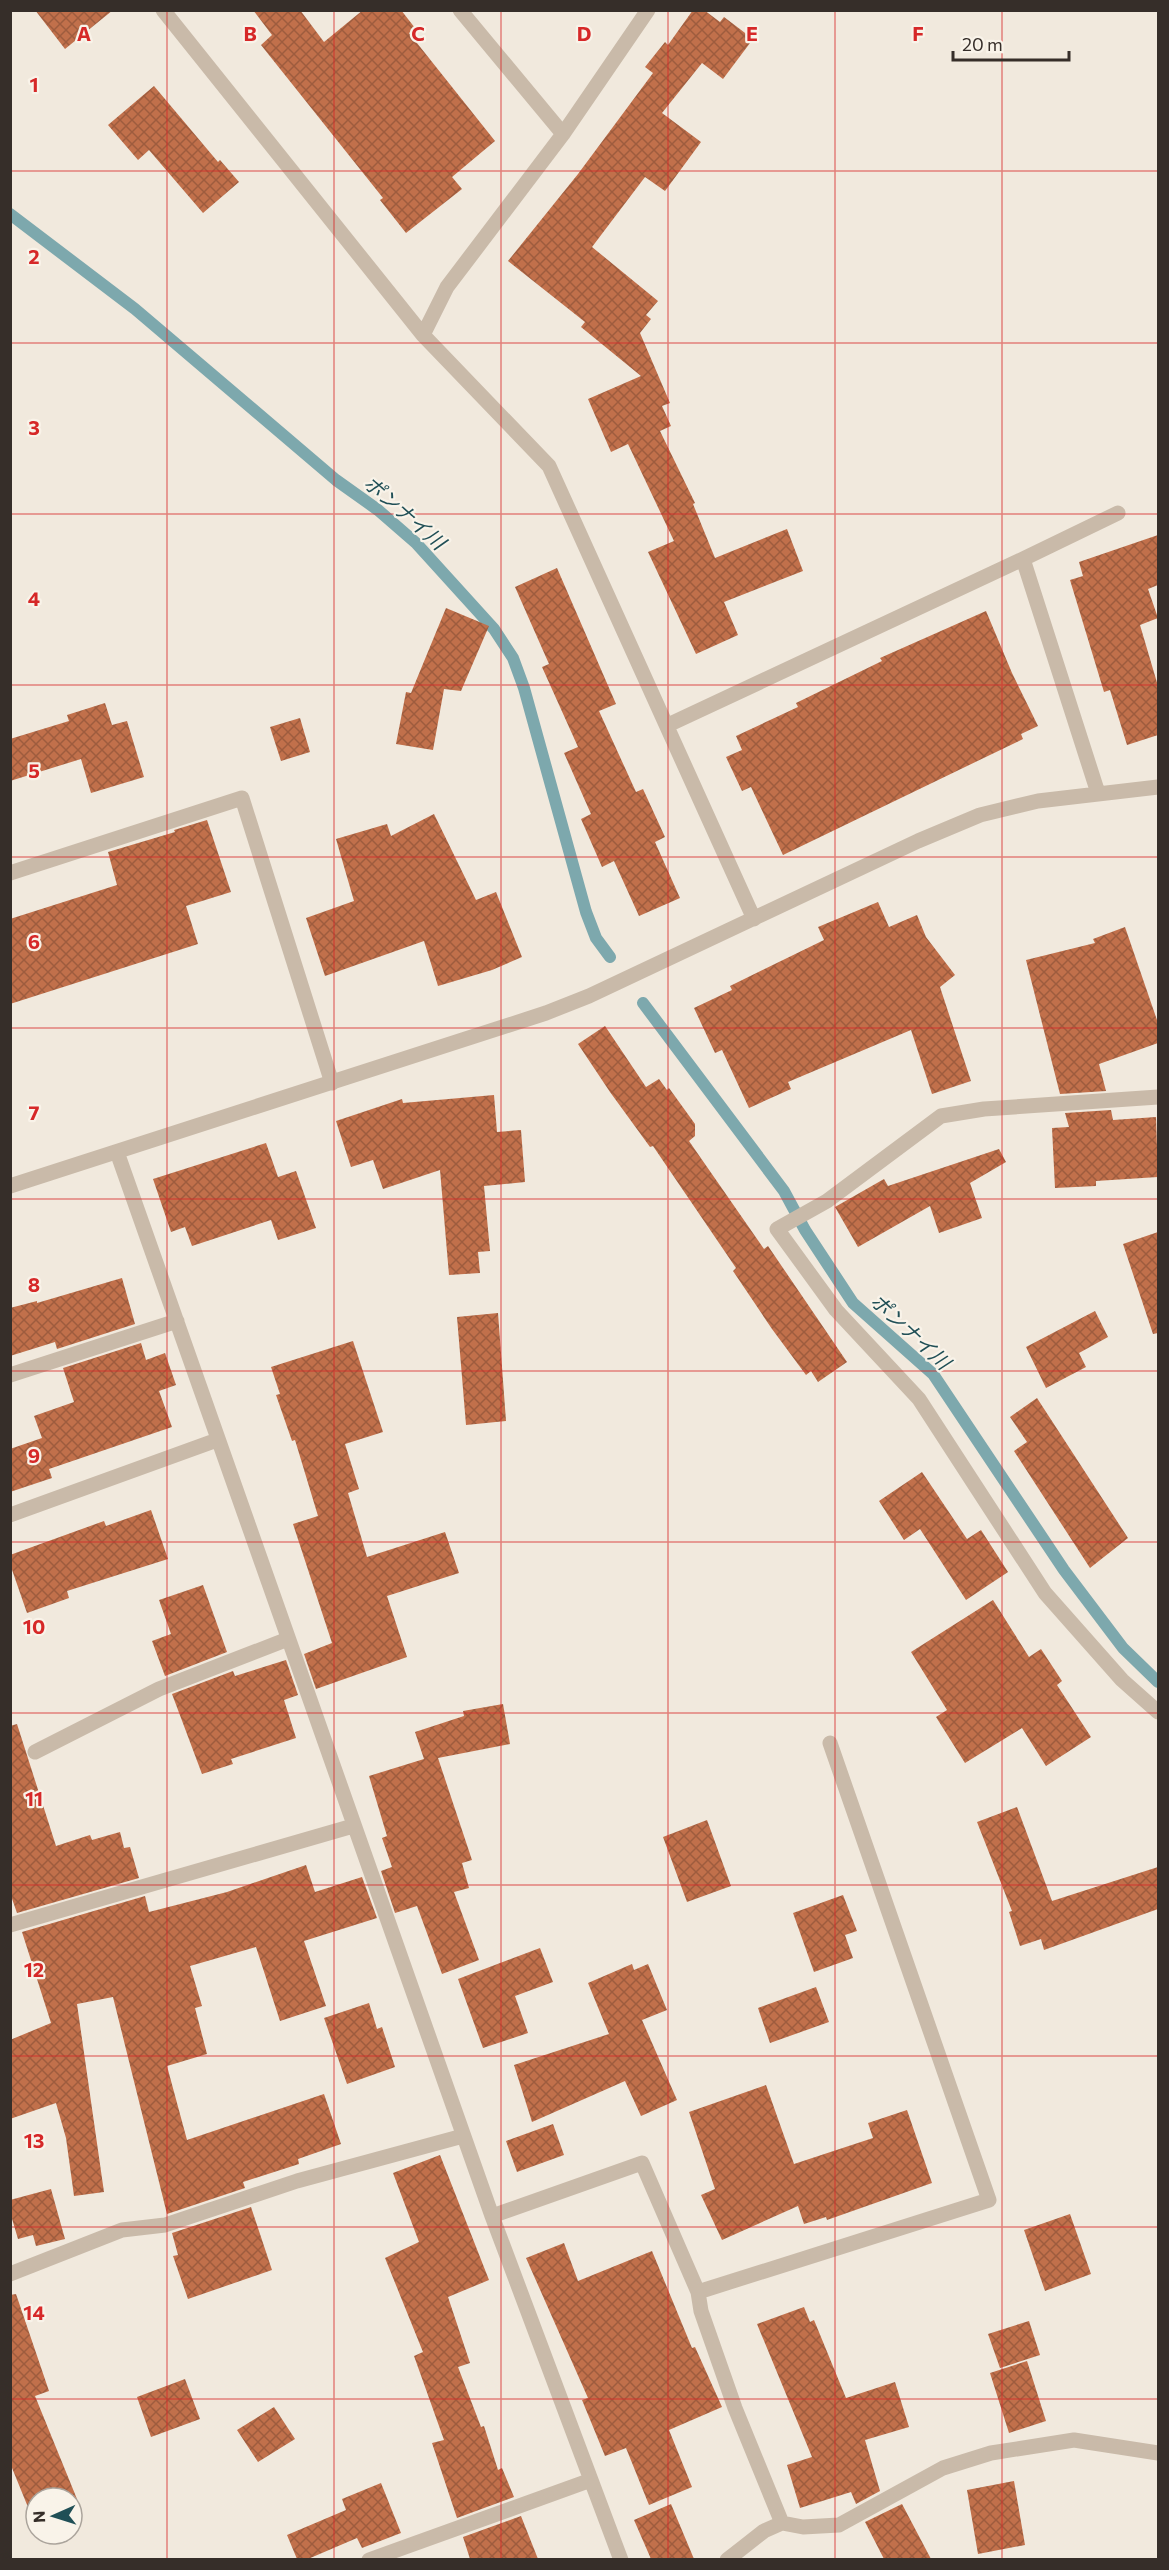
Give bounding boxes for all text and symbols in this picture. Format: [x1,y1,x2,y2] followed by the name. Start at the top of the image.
[77,21,91,45] text: A
[243,21,257,45] text: B
[411,21,425,45] text: C
[577,21,591,45] text: D
[746,21,758,45] text: E
[912,21,924,45] text: F
[953,24,1068,62] scale bar
[962,33,1003,55] text: 20 m
[29,72,39,96] text: 1
[28,244,40,268] text: 2
[28,415,40,439] text: 3
[359,470,452,555] water label: ポンナイ川
[28,586,40,610] text: 4
[28,758,40,782] text: 5
[28,929,40,953] text: 6
[29,1100,40,1124] text: 7
[28,1272,40,1296] text: 8
[866,1288,957,1375] water label: ポンナイ川
[28,1443,40,1467] text: 9
[23,1614,45,1638] text: 10
[25,1786,43,1810] text: 11
[24,1957,44,1981] text: 12
[24,2128,44,2152] text: 13
[23,2300,45,2324] text: 14
[24,2486,84,2546] north arrow
[29,2510,48,2523] text: N

